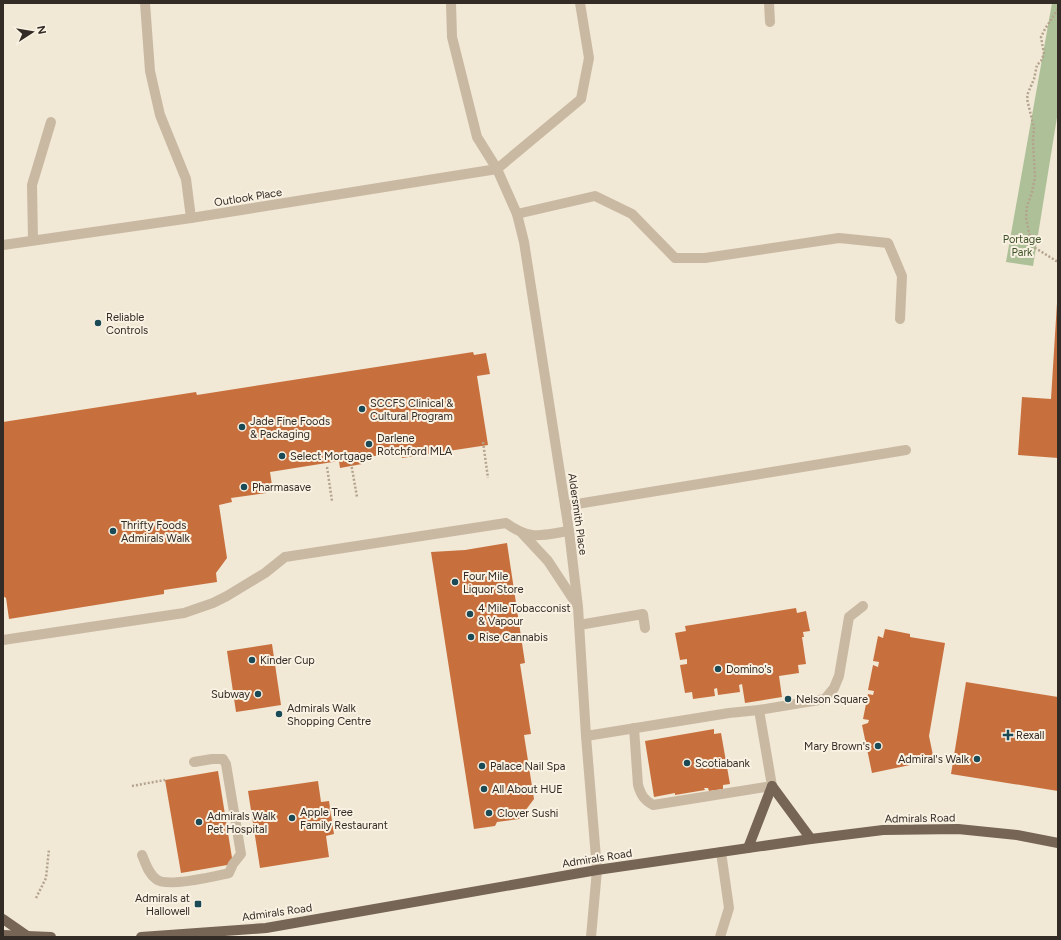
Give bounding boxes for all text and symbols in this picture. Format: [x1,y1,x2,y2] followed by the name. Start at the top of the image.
[12,12,52,52] north arrow
[34,25,49,36] text: N
[213,186,283,209] street label: Outlook Place
[1003,233,1041,259] park label: Portage Park
[106,311,148,337] place label: Reliable Controls
[93,318,103,328] marker: Reliable Controls
[370,397,453,423] place label: SCCFS Clinical & Cultural Program
[357,404,367,414] marker: SCCFS Clinical & Cultural Program
[250,415,330,441] place label: Jade Fine Foods & Packaging
[237,422,247,432] marker: Jade Fine Foods & Packaging
[377,432,453,458] place label: Darlene Rotchford MLA
[364,439,374,449] marker: Darlene Rotchford MLA
[290,450,372,463] place label: Select Mortgage
[277,451,287,461] marker: Select Mortgage
[565,472,590,556] street label: Aldersmith Place
[252,481,311,494] place label: Pharmasave
[239,482,249,492] marker: Pharmasave
[121,519,190,545] place label: Thrifty Foods Admirals Walk
[108,526,118,536] marker: Thrifty Foods Admirals Walk
[463,570,524,596] place label: Four Mile Liquor Store
[450,577,460,587] marker: Four Mile Liquor Store
[478,602,571,628] place label: 4 Mile Tobacconist & Vapour
[465,609,475,619] marker: 4 Mile Tobacconist & Vapour
[479,631,548,644] place label: Rise Cannabis
[466,632,476,642] marker: Rise Cannabis
[260,654,315,667] place label: Kinder Cup
[247,655,257,665] marker: Kinder Cup
[726,663,772,676] place label: Domino's
[713,664,723,674] marker: Domino's
[211,688,250,701] place label: Subway
[253,689,263,699] marker: Subway
[796,693,868,706] place label: Nelson Square
[783,694,793,704] marker: Nelson Square
[287,702,371,728] place label: Admirals Walk Shopping Centre
[274,709,284,719] marker: Admirals Walk Shopping Centre
[1016,729,1044,742] place label: Rexall
[1003,730,1013,740] marker: Rexall
[804,740,870,753] place label: Mary Brown's
[873,741,883,751] marker: Mary Brown's
[898,753,970,766] place label: Admiral's Walk
[972,754,982,764] marker: Admiral's Walk
[695,757,751,770] place label: Scotiabank
[682,758,692,768] marker: Scotiabank
[490,760,565,773] place label: Palace Nail Spa
[477,761,487,771] marker: Palace Nail Spa
[492,783,563,796] place label: All About HUE
[479,784,489,794] marker: All About HUE
[300,806,388,832] place label: Apple Tree Family Restaurant
[497,807,558,820] place label: Clover Sushi
[484,808,494,818] marker: Clover Sushi
[207,810,276,836] place label: Admirals Walk Pet Hospital
[885,811,955,826] street label: Admirals Road
[287,813,297,823] marker: Apple Tree Family Restaurant
[194,817,204,827] marker: Admirals Walk Pet Hospital
[561,847,633,870] street label: Admirals Road
[135,892,190,918] place label: Admirals at Hallowell
[193,899,203,909] marker: Admirals at Hallowell
[241,901,313,924] street label: Admirals Road

